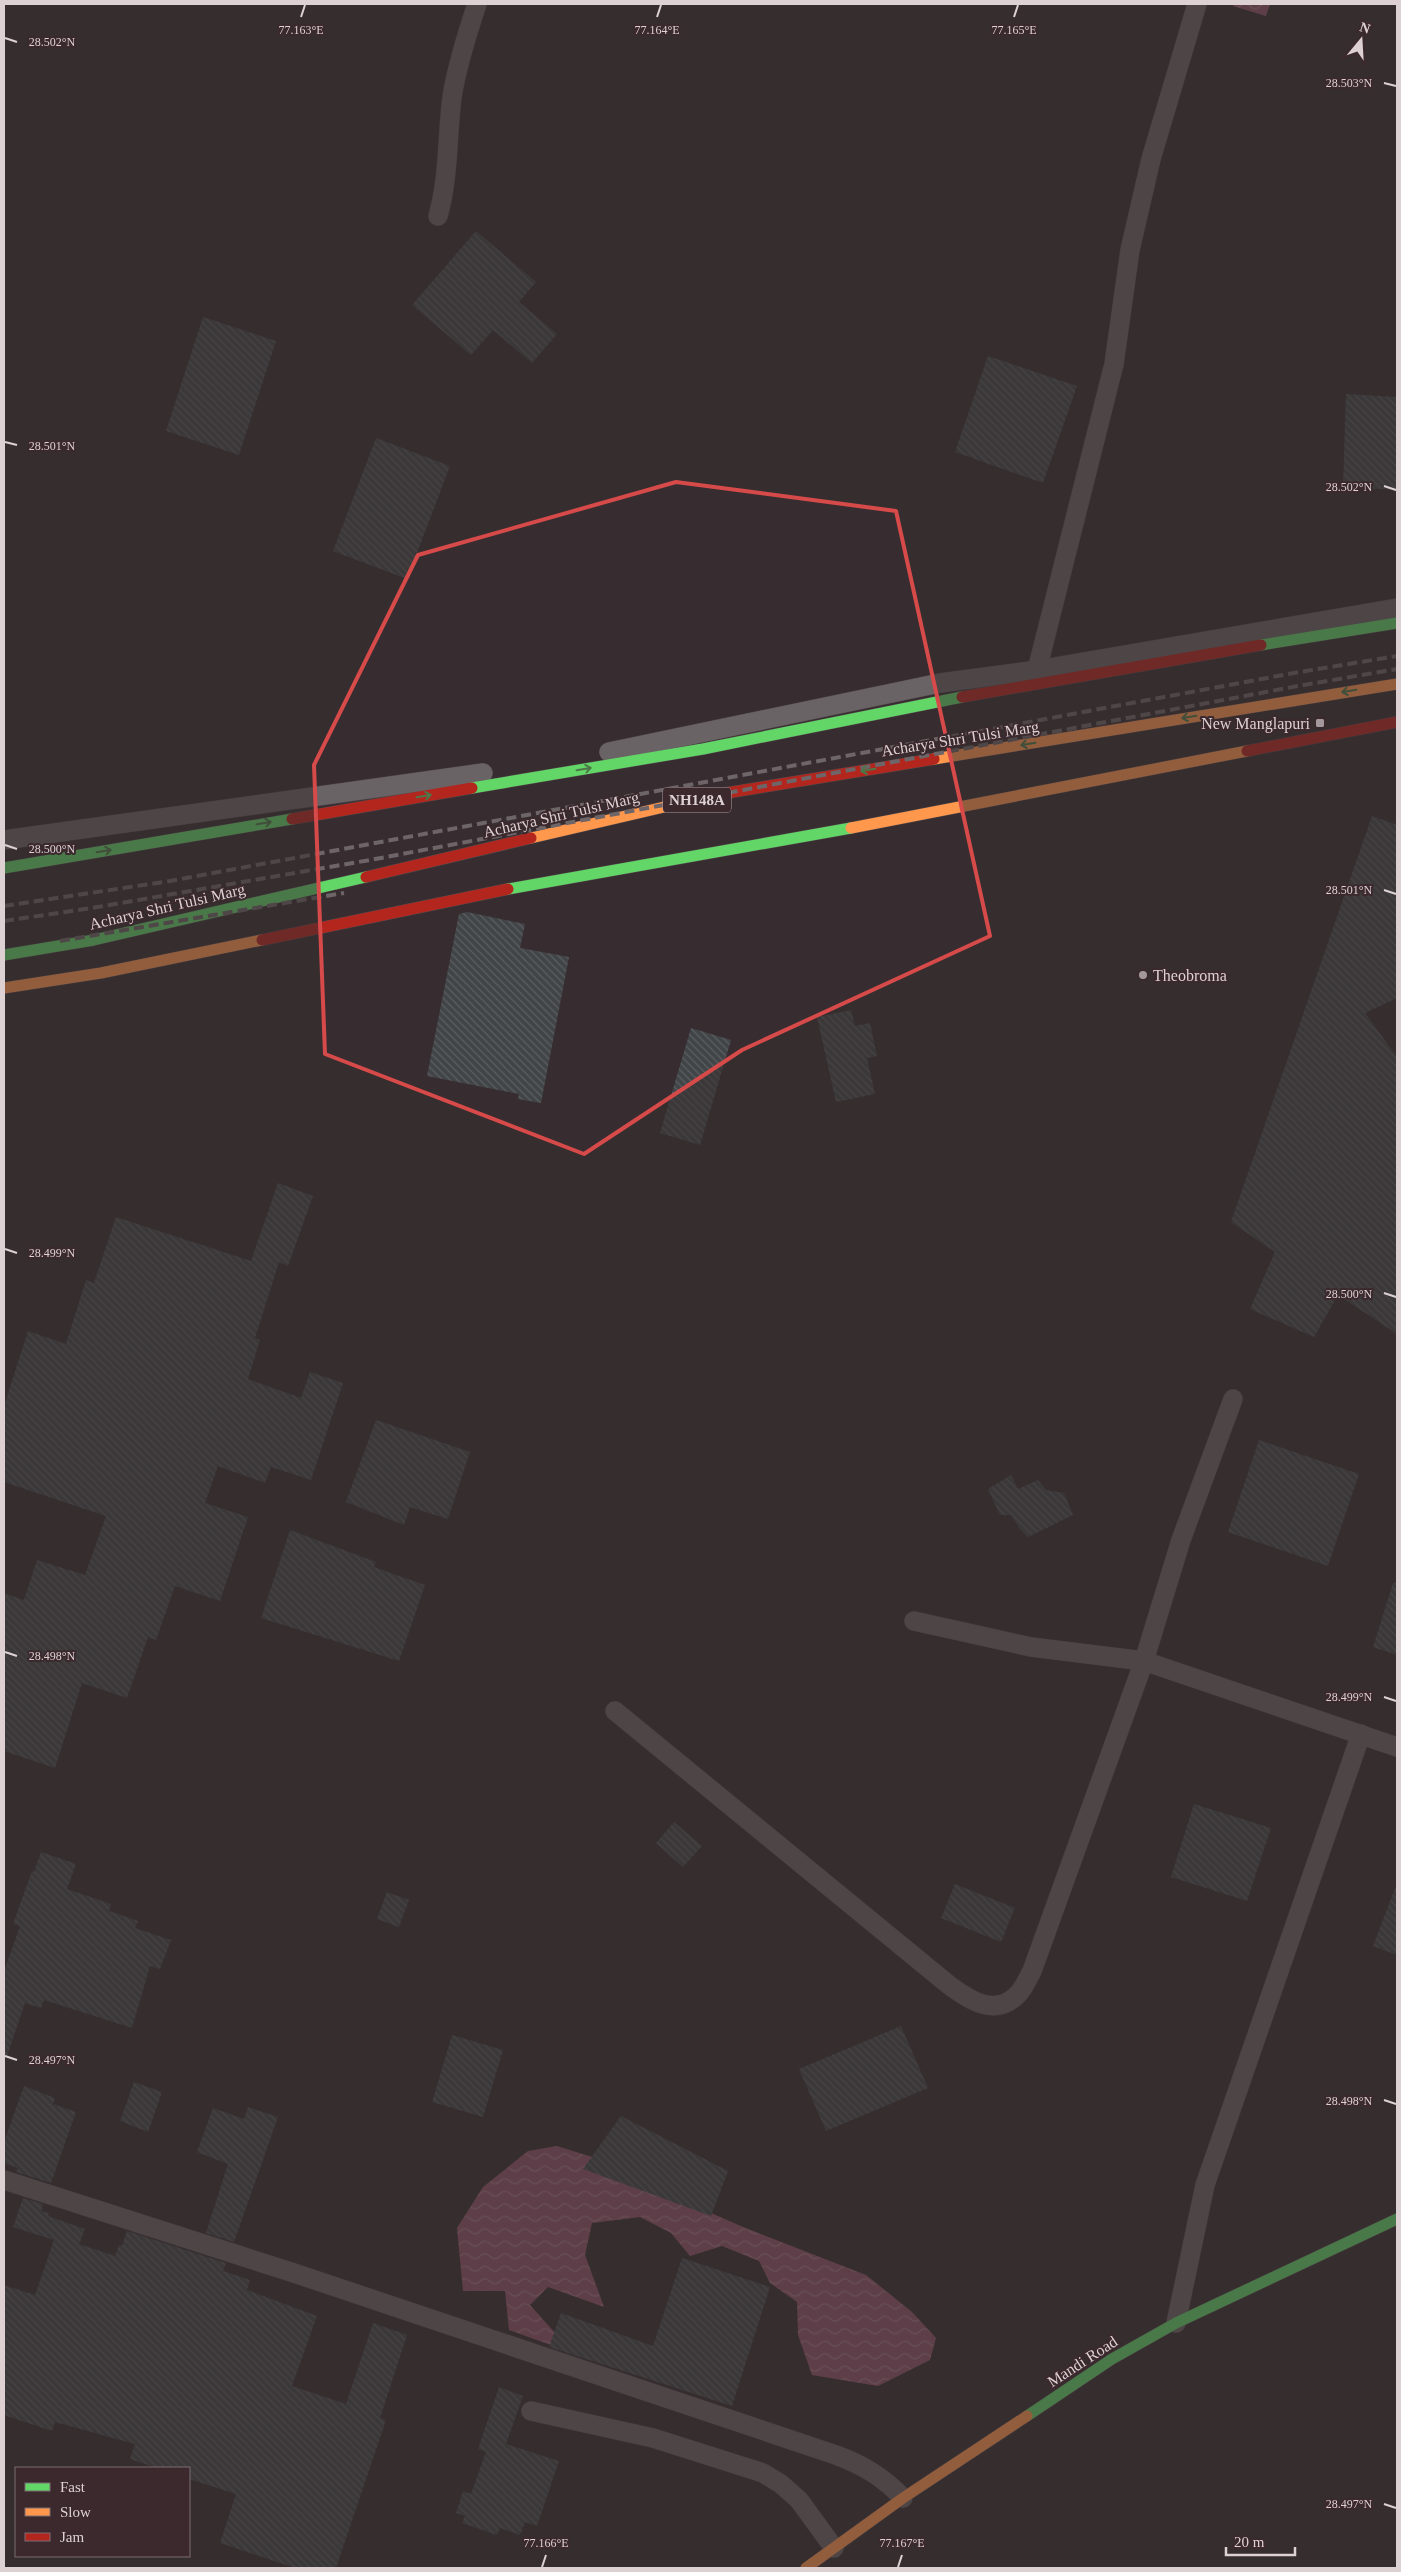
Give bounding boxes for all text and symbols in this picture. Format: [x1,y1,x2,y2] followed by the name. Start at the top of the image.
[1336,15,1386,65] north arrow
[1358,19,1372,37] text: N
[278,23,324,37] text: 77.163°E
[634,23,680,37] text: 77.164°E
[991,23,1037,37] text: 77.165°E
[29,35,76,49] text: 28.502°N
[1326,76,1373,90] text: 28.503°N
[29,439,76,453] text: 28.501°N
[1326,480,1373,494] text: 28.502°N
[1341,686,1357,696] one-way arrow
[1181,712,1197,722] one-way arrow
[1201,715,1311,733] place label: New Manglapuri
[1314,717,1326,729] marker: New Manglapuri
[880,718,1040,760] street label: Acharya Shri Tulsi Marg
[1021,739,1037,749] one-way arrow
[576,764,592,774] one-way arrow
[860,765,876,775] one-way arrow
[482,788,641,842] street label: Acharya Shri Tulsi Marg
[663,788,731,812] road number: NH148A
[416,791,432,801] one-way arrow
[255,818,271,828] one-way arrow
[29,842,76,856] text: 28.500°N
[95,845,111,855] one-way arrow
[88,880,247,934] street label: Acharya Shri Tulsi Marg
[1326,883,1373,897] text: 28.501°N
[1153,967,1227,984] place label: Theobroma
[1137,969,1149,981] marker: Theobroma
[29,1246,76,1260] text: 28.499°N
[1326,1287,1373,1301] text: 28.500°N
[29,1649,76,1663] text: 28.498°N
[1326,1690,1373,1704] text: 28.499°N
[29,2053,76,2067] text: 28.497°N
[1326,2094,1373,2108] text: 28.498°N
[1044,2333,1120,2390] street label: Mandi Road
[15,2467,190,2557] legend
[60,2479,86,2495] text: Fast
[1326,2497,1373,2511] text: 28.497°N
[60,2504,91,2520] text: Slow
[1226,2524,1295,2556] scale bar
[60,2529,84,2545] text: Jam
[1234,2534,1265,2550] text: 20 m
[523,2536,569,2550] text: 77.166°E
[879,2536,925,2550] text: 77.167°E

